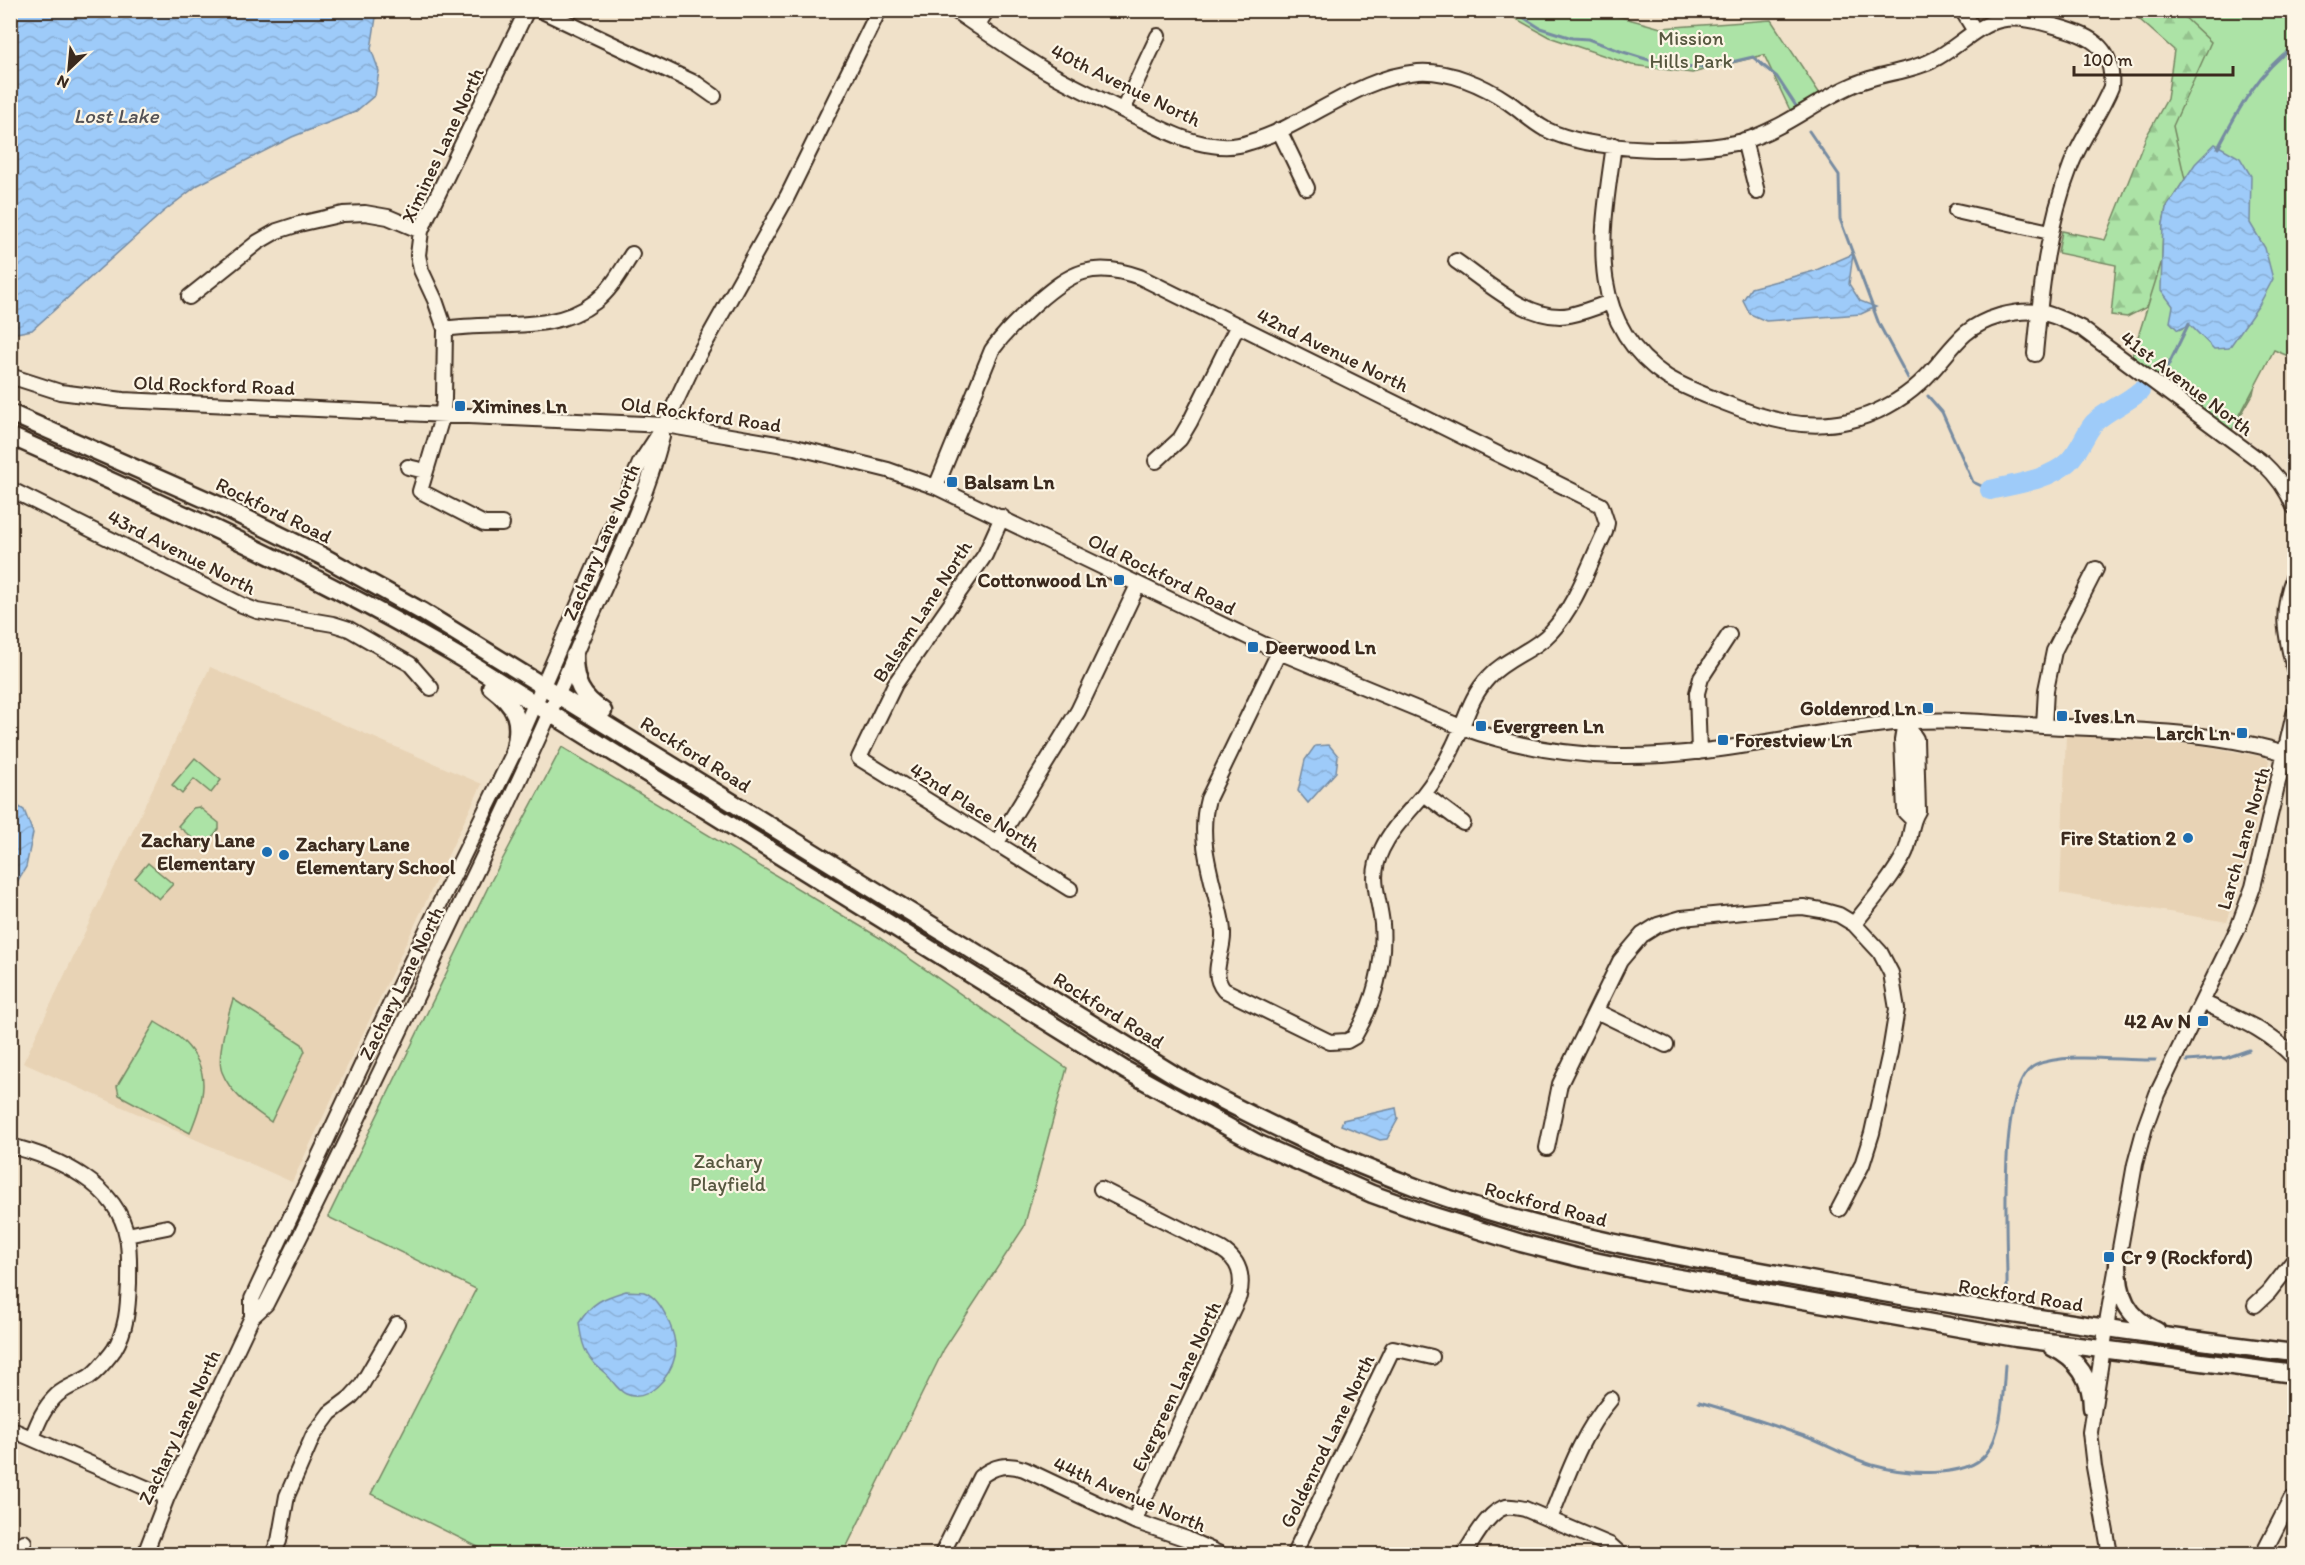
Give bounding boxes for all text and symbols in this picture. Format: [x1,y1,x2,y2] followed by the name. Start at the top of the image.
[1649,26,1733,73] park label: Mission Hills Park
[1047,38,1205,132] street label: 40th Avenue North
[39,39,99,99] north arrow
[2074,39,2233,77] scale bar
[2083,49,2133,71] text: 100 m
[395,63,489,227] street label: Ximines Lane North
[54,71,72,93] text: N
[73,103,159,128] water label: Lost Lake
[1253,303,1413,397] street label: 42nd Avenue North
[2116,325,2258,441] street label: 41st Avenue North
[133,370,296,400] street label: Old Rockford Road
[619,391,783,437] street label: Old Rockford Road
[472,394,568,418] place label: Ximines Ln
[453,399,467,413] marker: Ximines Ln
[557,460,645,624] street label: Zachary Lane North
[964,470,1055,494] place label: Balsam Ln
[212,472,336,548] street label: Rockford Road
[945,475,959,489] marker: Balsam Ln
[104,504,261,600] street label: 43rd Avenue North
[1084,528,1240,620] street label: Old Rockford Road
[867,535,977,686] street label: Balsam Lane North
[977,568,1108,592] place label: Cottonwood Ln
[1112,573,1126,587] marker: Cottonwood Ln
[1265,635,1377,659] place label: Deerwood Ln
[1246,640,1260,654] marker: Deerwood Ln
[1800,696,1917,720] place label: Goldenrod Ln
[1921,701,1935,715] marker: Goldenrod Ln
[2074,704,2136,728] place label: Ives Ln
[2055,709,2069,723] marker: Ives Ln
[636,710,756,798] street label: Rockford Road
[1493,714,1605,739] place label: Evergreen Ln
[1474,719,1488,733] marker: Evergreen Ln
[2156,721,2231,745] place label: Larch Ln
[2235,726,2249,740] marker: Larch Ln
[1735,728,1853,752] place label: Forestview Ln
[1716,733,1730,747] marker: Forestview Ln
[905,757,1045,857] street label: 42nd Place North
[2211,764,2275,912] street label: Larch Lane North
[2060,826,2176,850] place label: Fire Station 2
[141,828,256,876] place label: Zachary Lane Elementary
[2181,831,2195,845] marker: Fire Station 2
[296,832,456,880] place label: Zachary Lane Elementary School
[260,845,274,859] marker: Zachary Lane Elementary
[277,848,291,862] marker: Zachary Lane Elementary School
[353,902,449,1064] street label: Zachary Lane North
[1049,966,1169,1054] street label: Rockford Road
[2124,1009,2191,1033] place label: 42 Av N
[2196,1014,2210,1028] marker: 42 Av N
[690,1149,766,1196] park label: Zachary Playfield
[1482,1176,1610,1232] street label: Rockford Road
[2121,1245,2253,1270] place label: Cr 9 (Rockford)
[2102,1250,2116,1264] marker: Cr 9 (Rockford)
[1957,1273,2085,1317] street label: Rockford Road
[1126,1297,1226,1475] street label: Evergreen Lane North
[133,1346,225,1508] street label: Zachary Lane North
[1275,1350,1380,1532] street label: Goldenrod Lane North
[1050,1451,1210,1537] street label: 44th Avenue North

